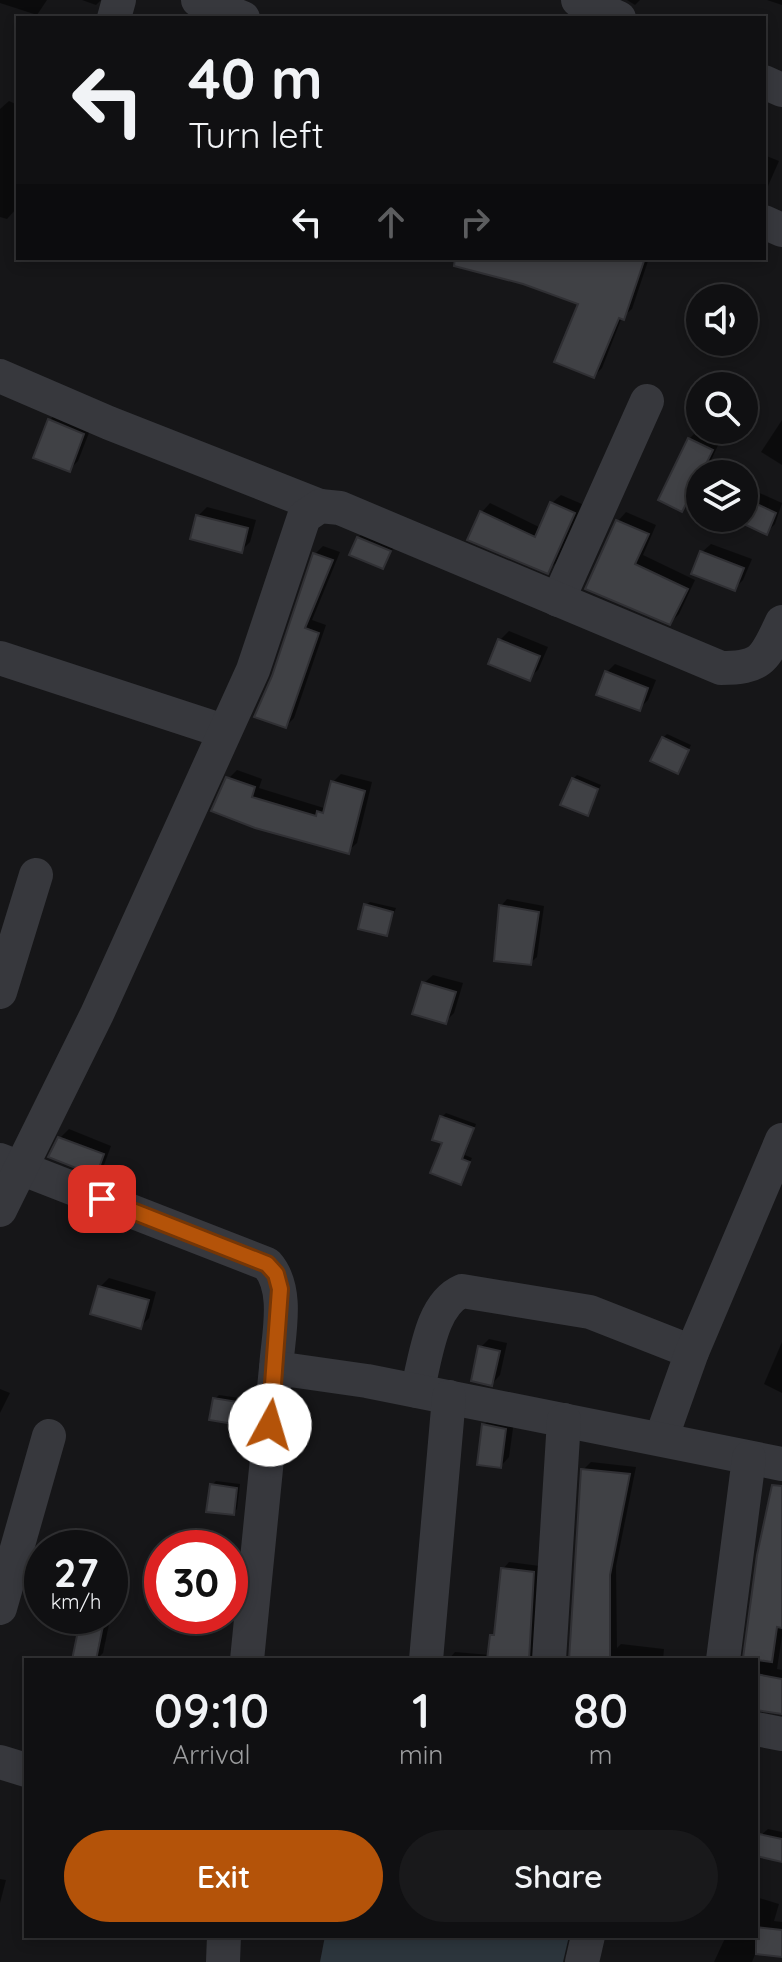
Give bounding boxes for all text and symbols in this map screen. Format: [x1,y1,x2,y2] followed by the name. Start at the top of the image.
[188,43,323,113] text: 40 m
[56,48,160,152] icon: left
[188,112,324,157] text: Turn left
[285,200,329,244] icon: left
[369,200,413,244] icon: ahead
[453,200,497,244] icon: right
[686,284,758,532] map controls
[686,284,758,356] button: sound
[686,372,758,444] button: search
[686,460,758,532] button: layers
[68,1165,136,1233] pin
[80,1177,124,1221] icon: arrive
[228,1383,312,1467] position arrow
[144,1530,248,1634] speed limit sign: 30
[54,1547,98,1597] text: 27
[51,1589,101,1614] text: km/h
[154,1680,269,1740] text: 09:10
[412,1680,430,1740] text: 1
[573,1680,628,1740] text: 80
[173,1738,250,1771] text: Arrival
[399,1738,443,1771] text: min
[589,1738,612,1771] text: m
[64,1830,383,1922] button: Exit
[399,1830,718,1922] button: Share

